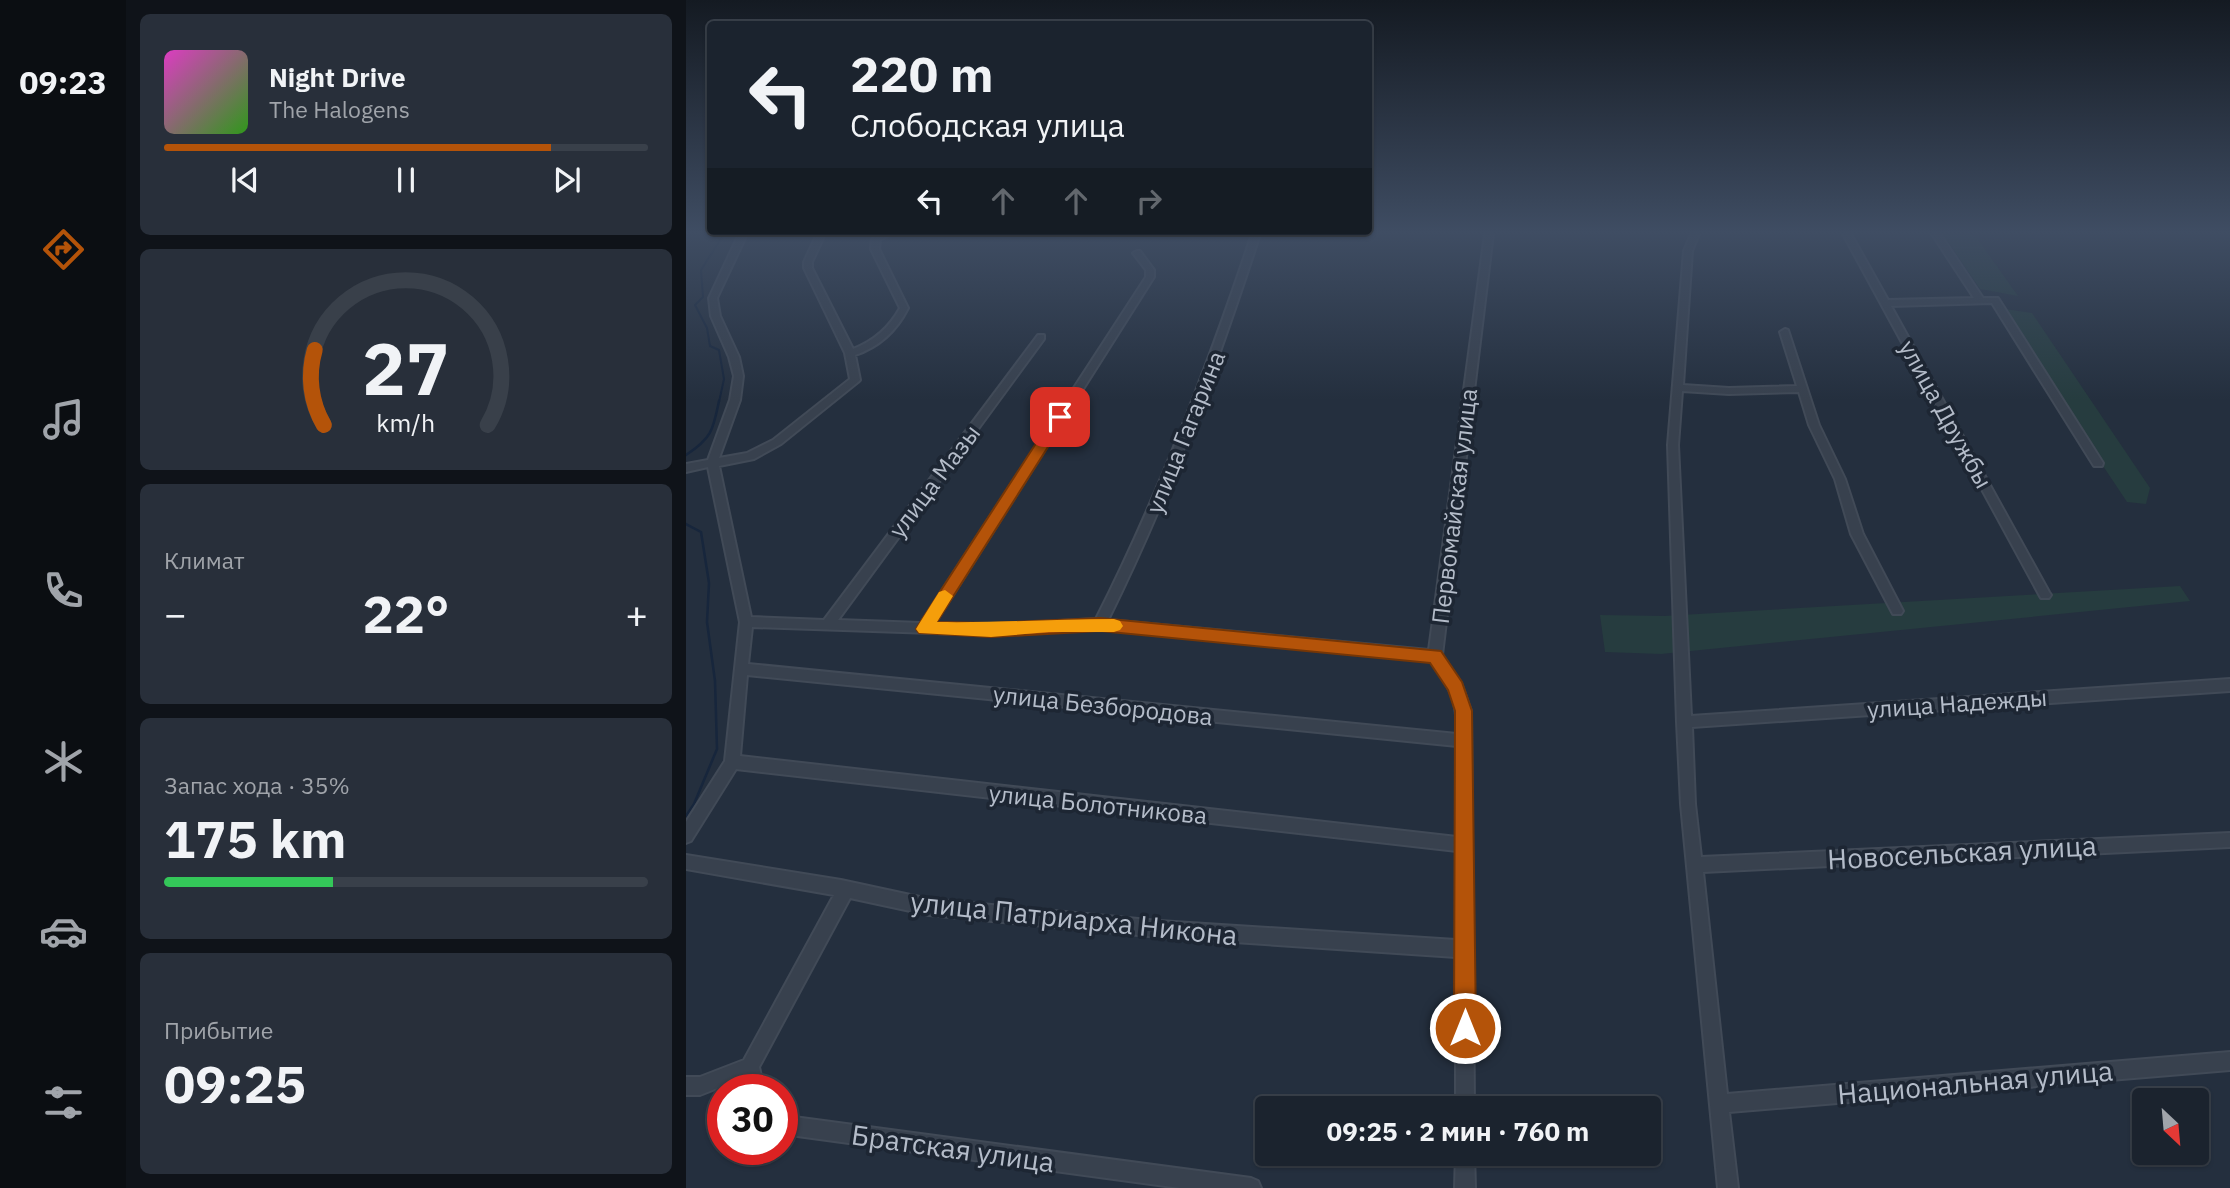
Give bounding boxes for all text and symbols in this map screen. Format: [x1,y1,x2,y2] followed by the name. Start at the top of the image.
[850,42,994,105] text: 220 m
[735,49,826,140] icon: left
[269,60,406,94] text: Night Drive
[19,61,107,103] text: 09:23
[269,94,410,124] text: The Halogens
[850,104,1125,146] text: Слободская улица
[226,161,264,199] icon: previous
[387,161,425,199] icon: pause
[548,161,586,199] icon: next
[911,182,949,220] icon: left
[984,182,1022,220] icon: ahead
[1057,182,1095,220] icon: ahead
[1130,182,1168,220] icon: right
[39,225,88,274] icon: directions
[362,321,450,416] text: 27
[1892,334,2000,494] street label: улица Дружбы
[1138,346,1232,518] street label: улица Гагарина
[1424,386,1484,626] street label: Первомайская улица
[1030,387,1090,447] pin
[39,395,88,444] icon: music
[1041,398,1079,436] icon: arrive
[377,406,435,439] text: km/h
[881,418,987,544] street label: улица Мазы
[164,545,245,575] text: Климат
[39,566,88,615] icon: phone
[363,580,449,647] text: 22°
[164,589,187,638] text: −
[625,589,648,638] text: +
[992,678,1215,732] street label: улица Безбородова
[1866,681,2048,725] street label: улица Надежды
[39,737,88,786] icon: climate
[164,770,350,800] text: Запас хода · 35%
[987,777,1209,831] street label: улица Болотникова
[164,805,346,872] text: 175 km
[1826,826,2098,878] street label: Новосельская улица
[909,882,1239,954] street label: улица Патриарха Никона
[39,907,88,956] icon: car
[1428,991,1502,1065] position arrow
[164,1015,273,1045] text: Прибытие
[164,1050,306,1117] text: 09:25
[1836,1052,2114,1112] street label: Национальная улица
[707,1074,798,1165] speed limit sign: 30
[39,1078,88,1127] icon: filters
[2132,1088,2208,1166] north arrow
[2132,1088,2209,1165] map controls
[1327,1114,1589,1148] text: 09:25 · 2 мин · 760 m
[849,1115,1057,1181] street label: Братская улица

